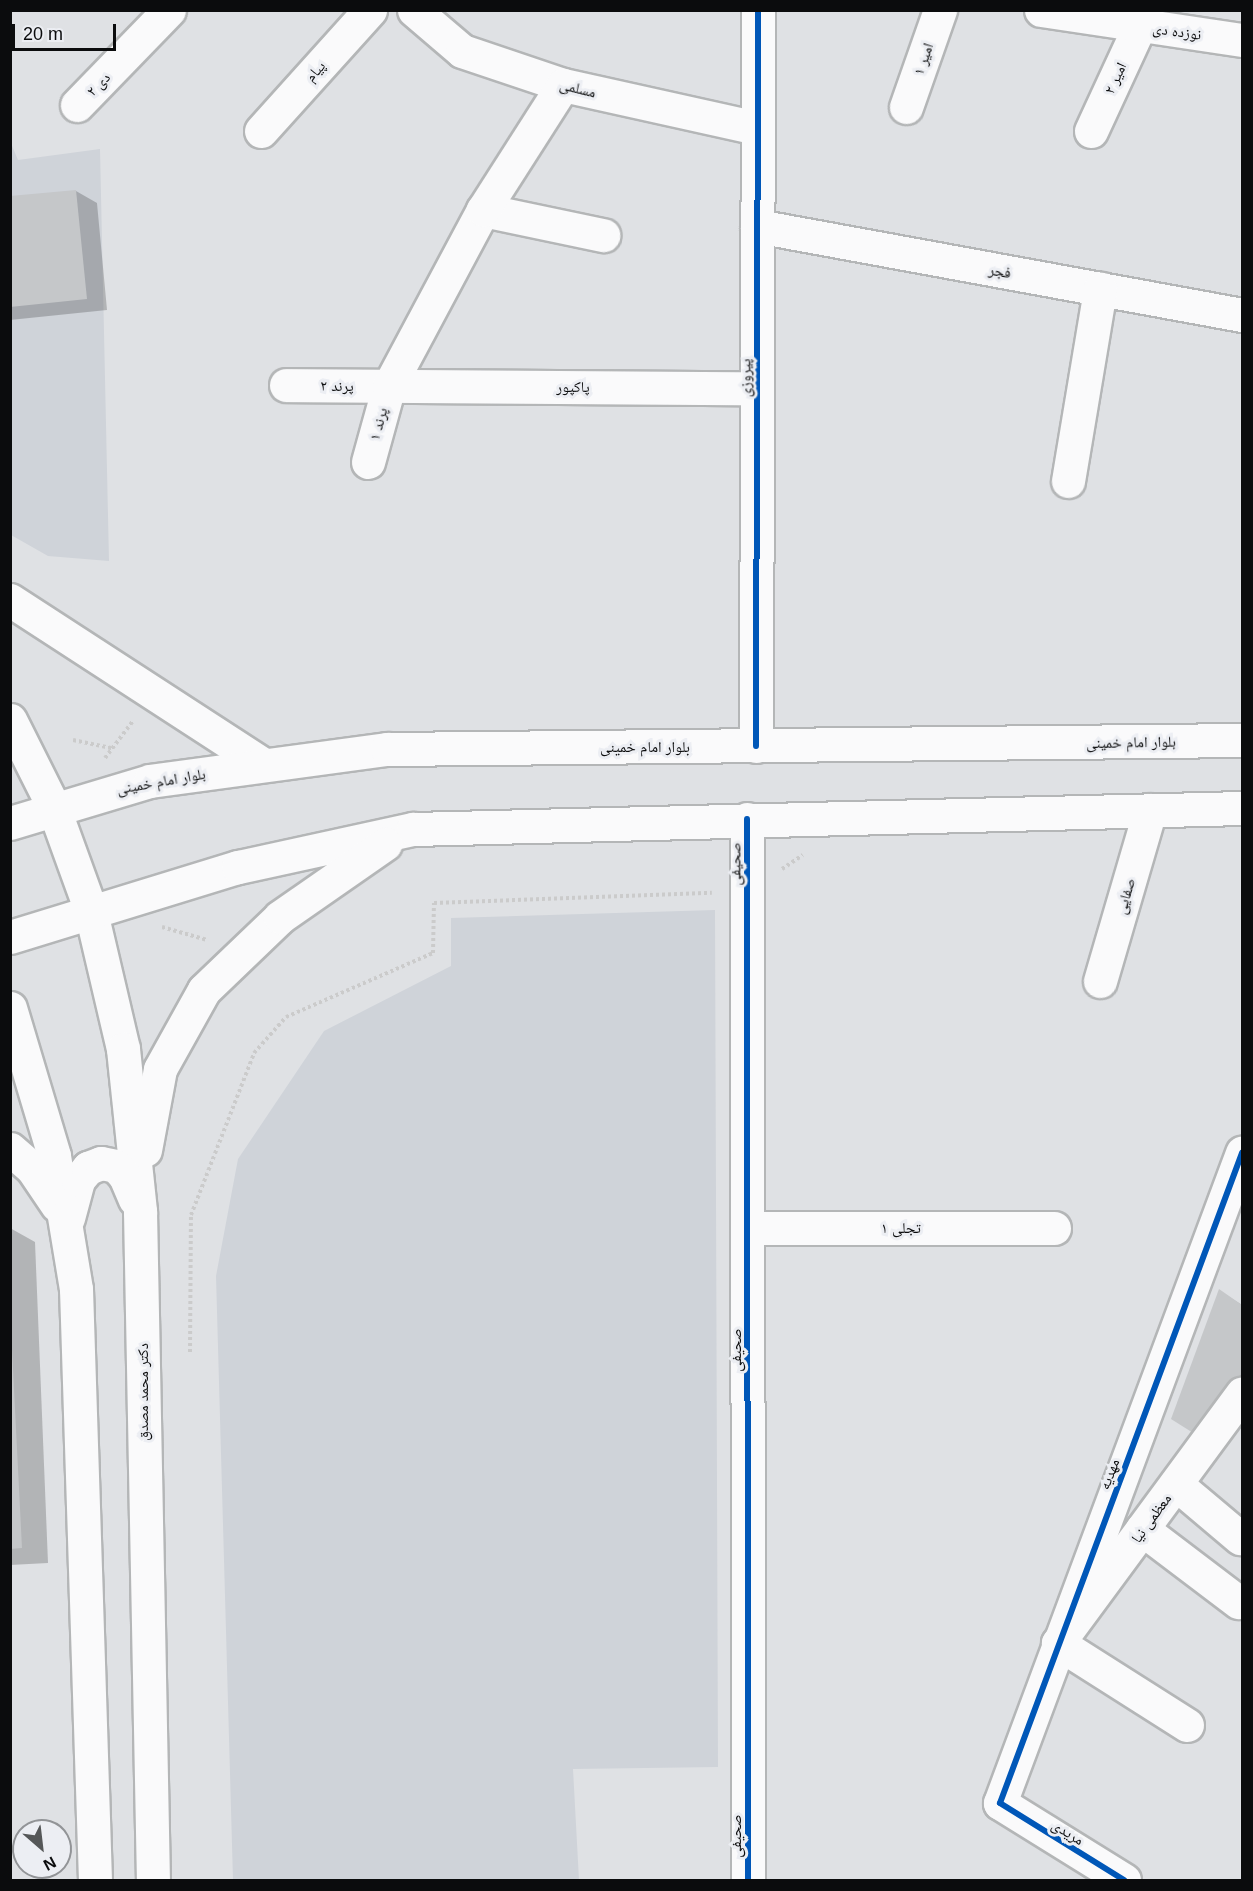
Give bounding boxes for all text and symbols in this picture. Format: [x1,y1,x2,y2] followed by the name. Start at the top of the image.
[15,12,118,50] scale bar
[1152,19,1202,43] street label: نوزده دی
[23,24,63,44] text: 20 m
[909,41,937,77] street label: امیر ۱
[301,57,329,85] street label: پیام
[1100,59,1130,97] street label: امیر ۲
[82,68,114,100] street label: دی ۲
[558,75,598,101] street label: مسلمی
[987,260,1013,282] street label: فجر
[736,359,754,397] street label: پیروزی
[320,377,354,395] street label: پرند ۲
[556,378,590,396] street label: پاکپور
[365,406,391,442] street label: پرند ۱
[1086,732,1176,752] street label: بلوار امام خمینی
[600,738,690,756] street label: بلوار امام خمینی
[115,764,207,798] street label: بلوار امام خمینی
[726,842,744,886] street label: صحیفی
[1111,876,1139,916] street label: صفایی
[881,1219,921,1237] street label: تجلی ١
[727,1328,745,1372] street label: صحیفی
[134,1343,152,1441] street label: دکتر محمد مصدق
[1095,1456,1123,1492] street label: مهدیه
[1127,1490,1175,1546] street label: معظمی نیا
[727,1814,745,1858] street label: صحیفی
[1049,1815,1087,1849] street label: مریدی
[12,1819,72,1879] north arrow
[41,1853,59,1874] text: N

